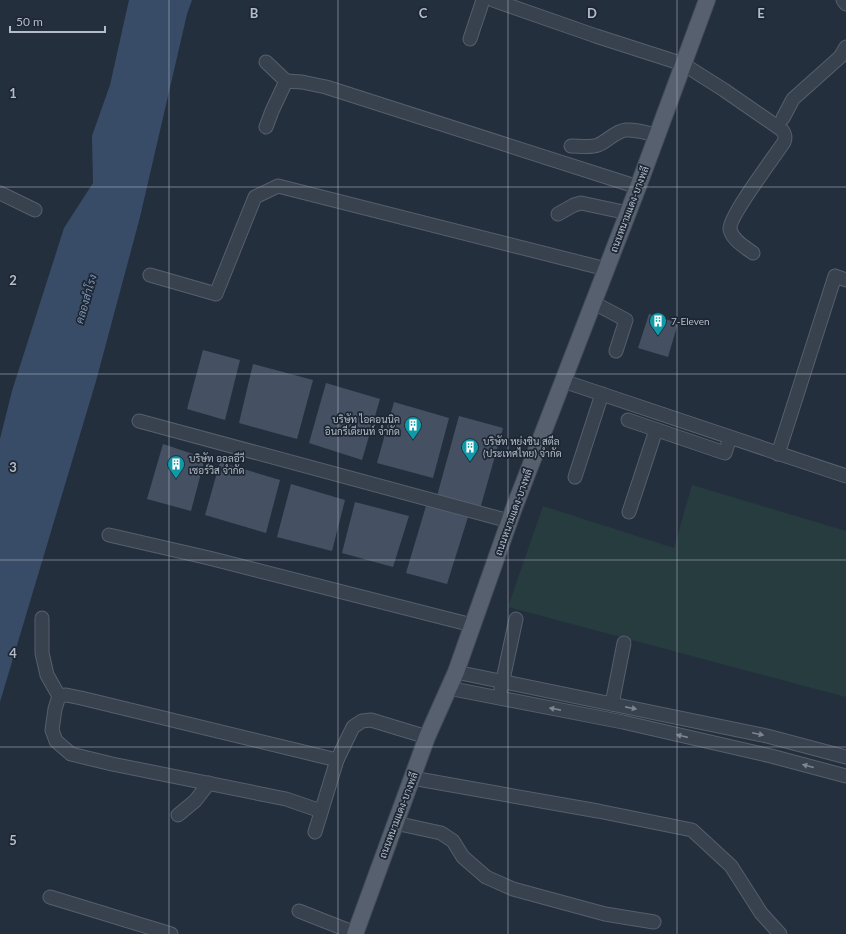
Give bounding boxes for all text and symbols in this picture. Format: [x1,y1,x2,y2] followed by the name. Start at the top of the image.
[250,5,259,21] text: B
[419,5,428,21] text: C
[587,5,597,21] text: D
[757,5,765,21] text: E
[10,8,105,34] scale bar
[16,14,43,29] text: 50 m
[9,85,17,101] text: 1
[607,164,651,254] street label: ถนนหนามแดง-บางพลี
[9,272,17,288] text: 2
[71,272,99,325] water label: คลองสำโรง
[648,311,668,336] building icon: 7-Eleven
[671,315,710,327] place label: 7-Eleven
[325,413,400,437] place label: บริษัท ไอคอนนิค อินกรีเดียนท์ จำกัด
[403,415,423,440] building icon: บริษัท ไอคอนนิค อินกรีเดียนท์ จำกัด
[483,435,562,459] place label: บริษัท หย่งซิน สตีล (ประเทศไทย) จํากัด
[460,437,480,462] building icon: บริษัท หย่งซิน สตีล (ประเทศไทย) จํากัด
[189,452,245,476] place label: บริษัท ออลอีวี เซอร์วิส จำกัด
[166,454,186,479] building icon: บริษัท ออลอีวี เซอร์วิส จำกัด
[9,459,17,475] text: 3
[492,467,534,557] street label: ถนนหนามแดง-บางพลี
[9,645,17,661] text: 4
[549,705,561,711] one-way arrow
[625,705,637,711] one-way arrow
[752,731,764,737] one-way arrow
[676,732,688,738] one-way arrow
[802,763,815,769] one-way arrow
[376,770,420,860] street label: ถนนหนามแดง-บางพลี
[9,832,17,848] text: 5

